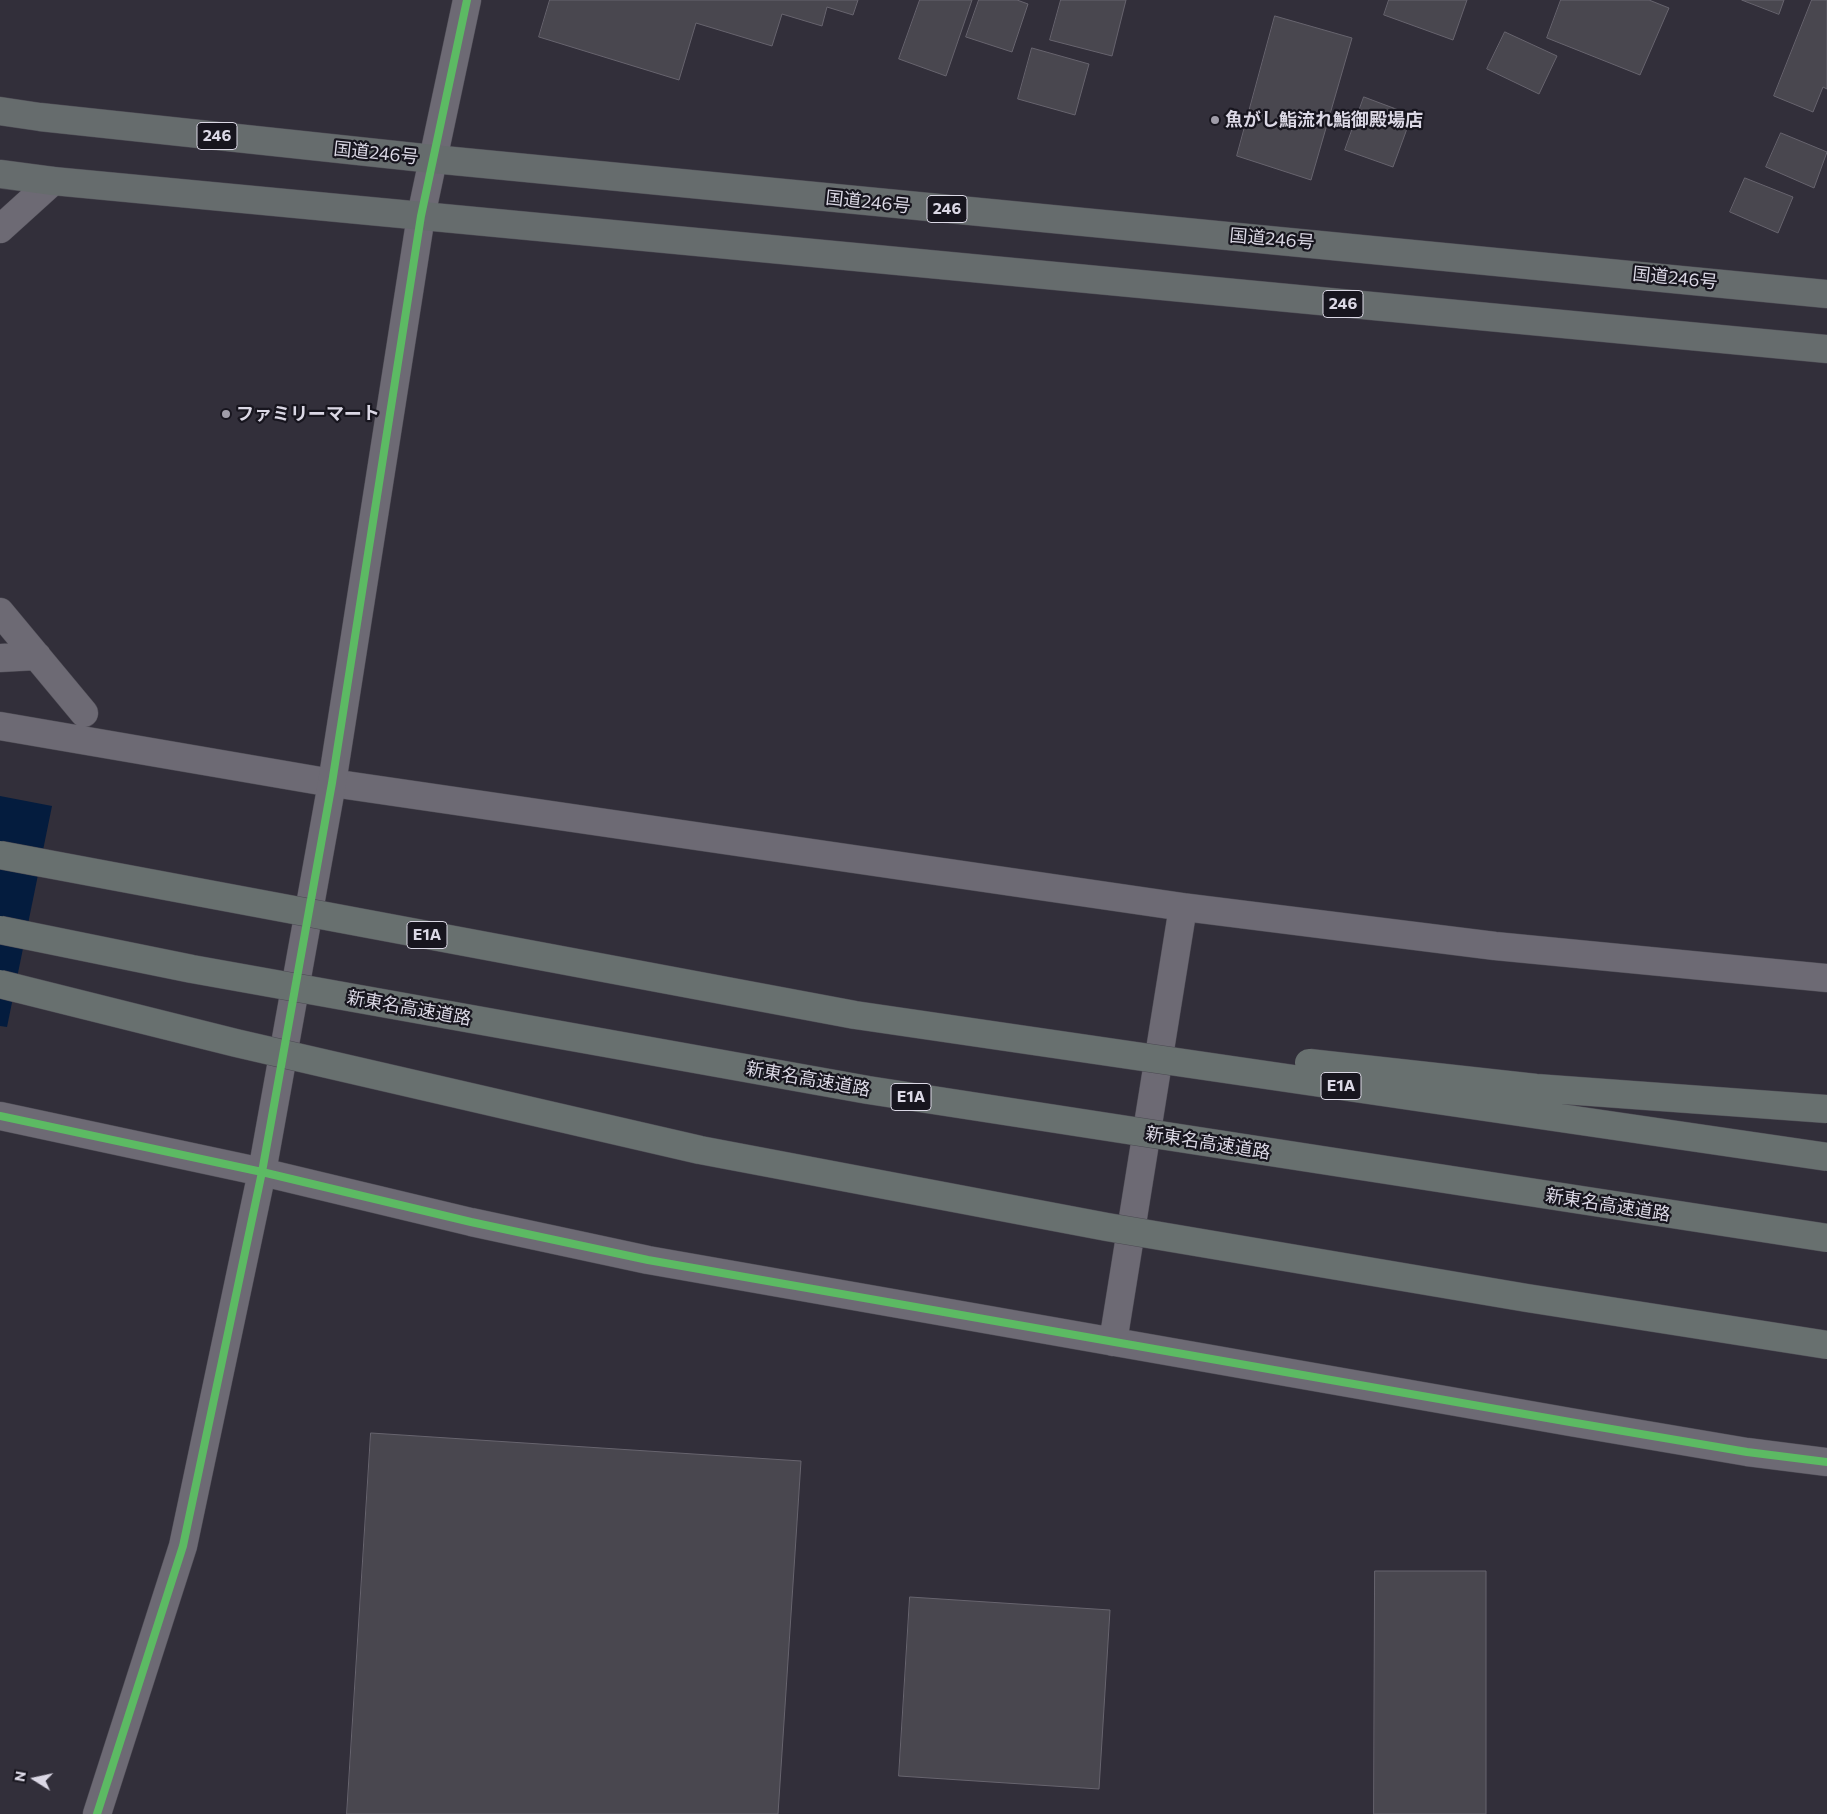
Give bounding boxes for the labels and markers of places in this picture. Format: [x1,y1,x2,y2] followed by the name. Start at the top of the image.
[1225,109,1423,131] place label: 魚がし鮨流れ鮨御殿場店
[1209,114,1221,126] marker: 魚がし鮨流れ鮨御殿場店
[236,403,380,425] place label: ファミリーマート
[220,408,232,420] marker: ファミリーマート

